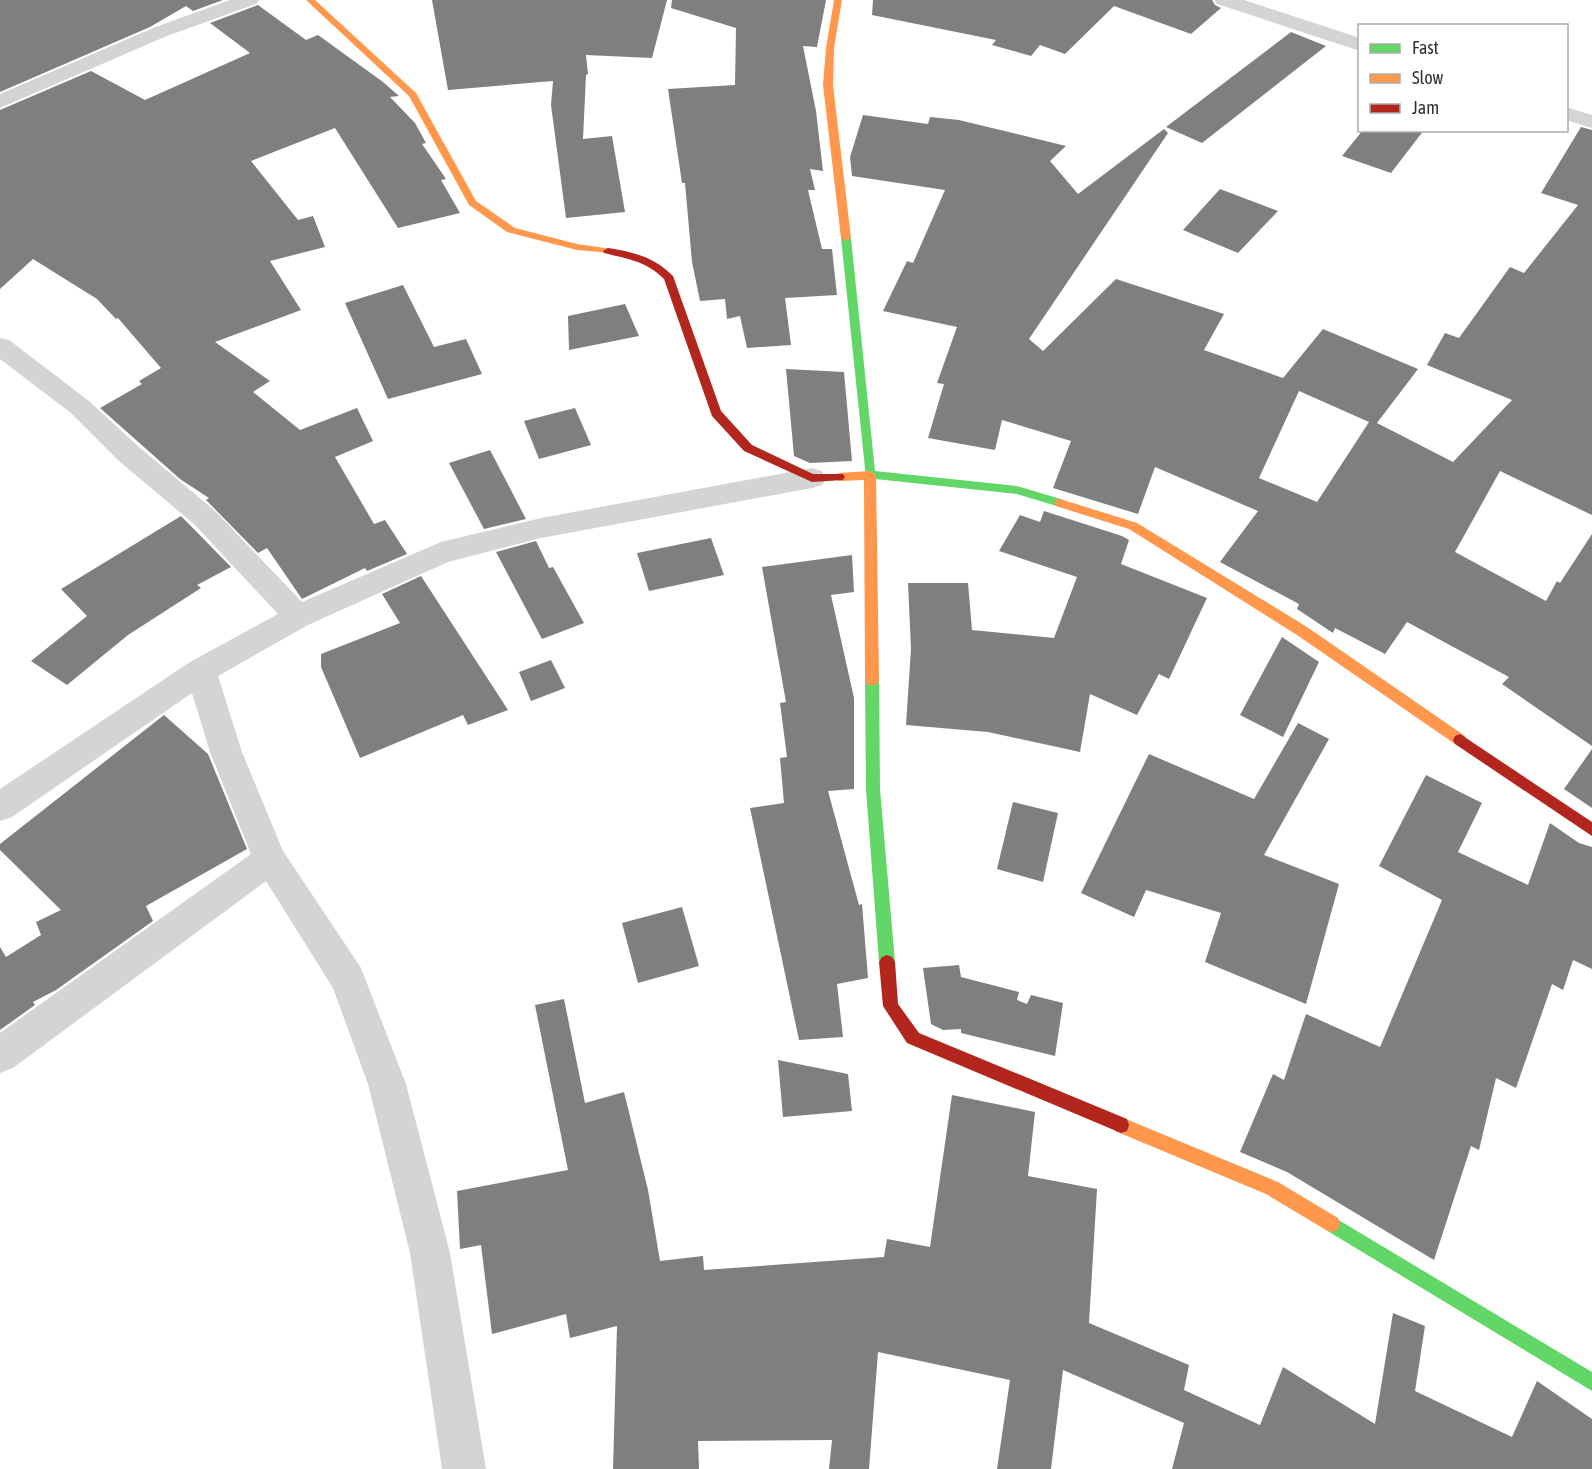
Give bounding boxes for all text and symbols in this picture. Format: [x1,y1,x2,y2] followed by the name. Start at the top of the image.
[1358,24,1568,132] legend
[1412,37,1439,58] text: Fast
[1412,67,1443,88] text: Slow
[1412,97,1439,118] text: Jam

